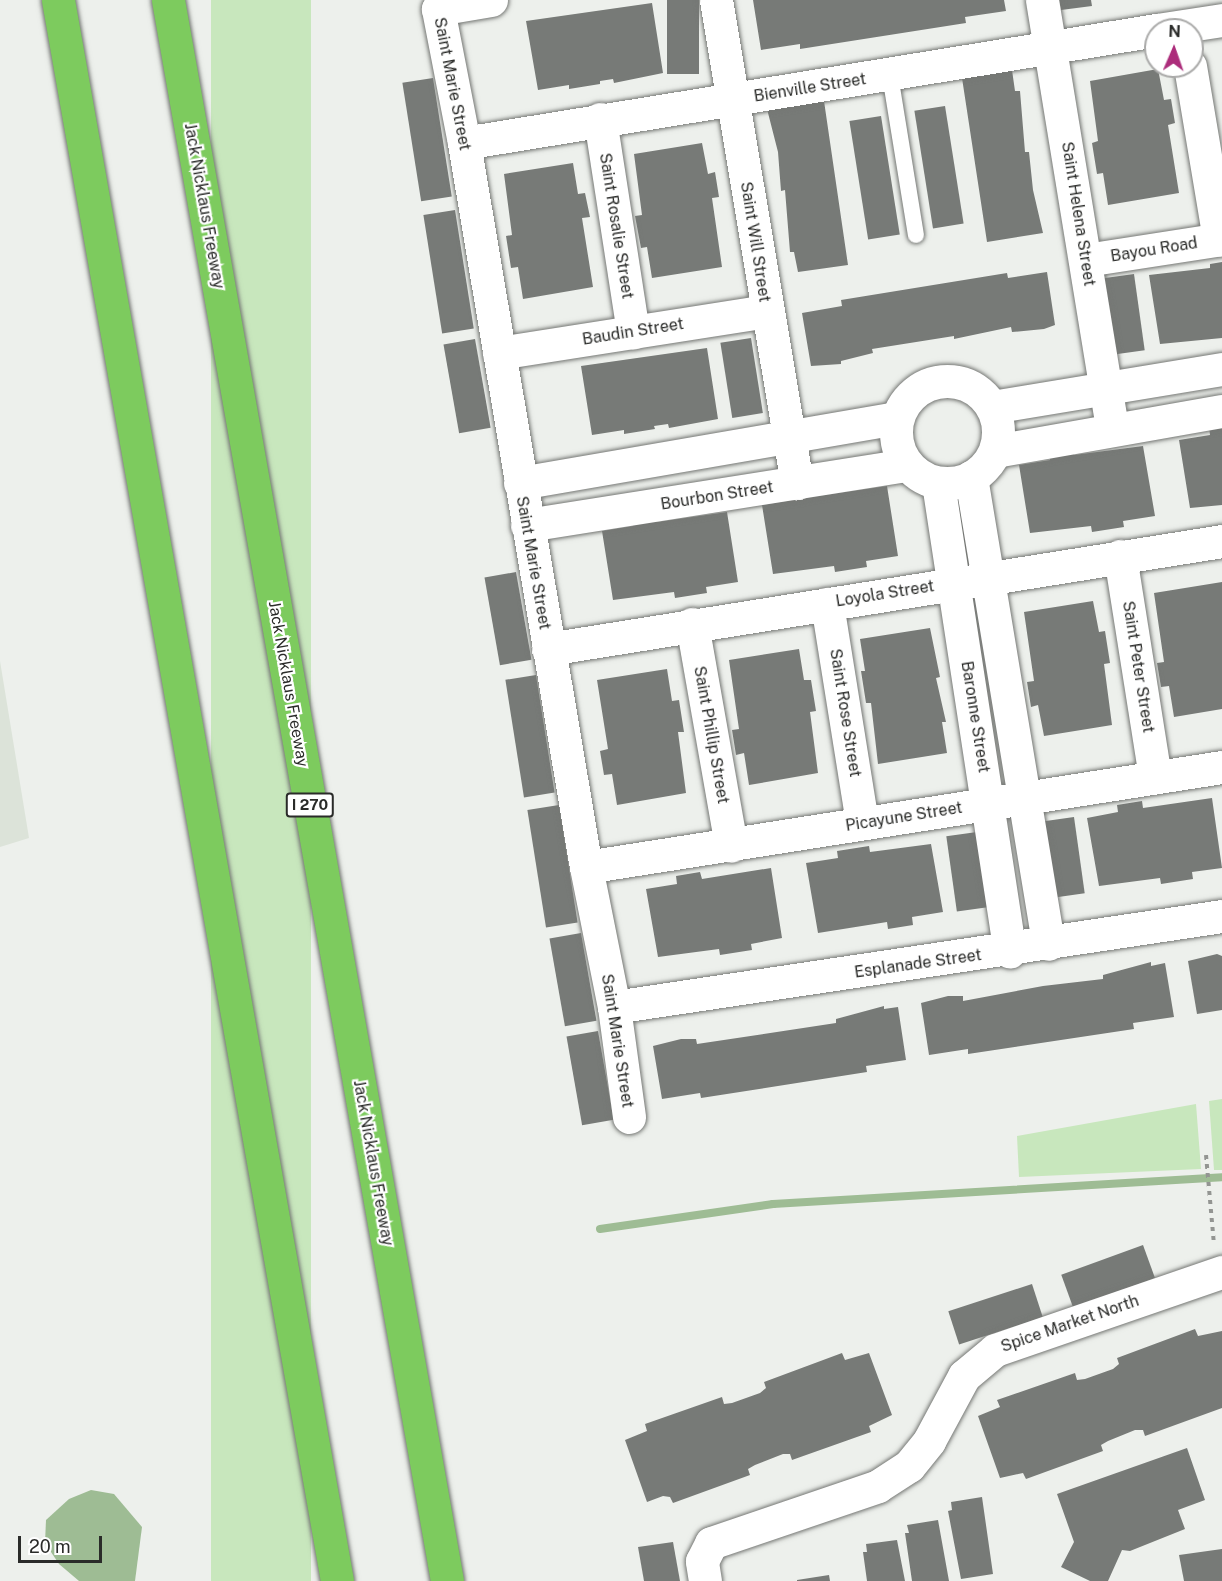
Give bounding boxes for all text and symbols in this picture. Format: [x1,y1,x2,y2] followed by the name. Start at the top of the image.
[430,16,474,152] street label: Saint Marie Street
[1144,18,1204,78] north arrow
[1168,22,1181,41] text: N
[752,70,868,106] street label: Bienville Street
[180,122,228,290] street label: Jack Nicklaus Freeway
[1057,140,1099,288] street label: Saint Helena Street
[595,152,637,300] street label: Saint Rosalie Street
[736,180,774,304] street label: Saint Will Street
[1109,234,1199,266] street label: Bayou Road
[581,315,685,349] street label: Baudin Street
[659,478,775,514] street label: Bourbon Street
[512,495,554,631] street label: Saint Marie Street
[834,577,936,611] street label: Loyola Street
[264,600,312,768] street label: Jack Nicklaus Freeway
[1118,600,1158,734] street label: Saint Peter Street
[825,647,865,779] street label: Saint Rose Street
[957,660,993,774] street label: Baronne Street
[689,665,733,805] street label: Saint Phillip Street
[284,793,336,817] road number: I 270
[844,798,964,836] street label: Picayune Street
[853,946,983,982] street label: Esplanade Street
[597,973,637,1109] street label: Saint Marie Street
[349,1079,397,1247] street label: Jack Nicklaus Freeway
[998,1291,1142,1357] street label: Spice Market North
[21,1524,105,1562] scale bar
[29,1536,71,1557] text: 20 m

